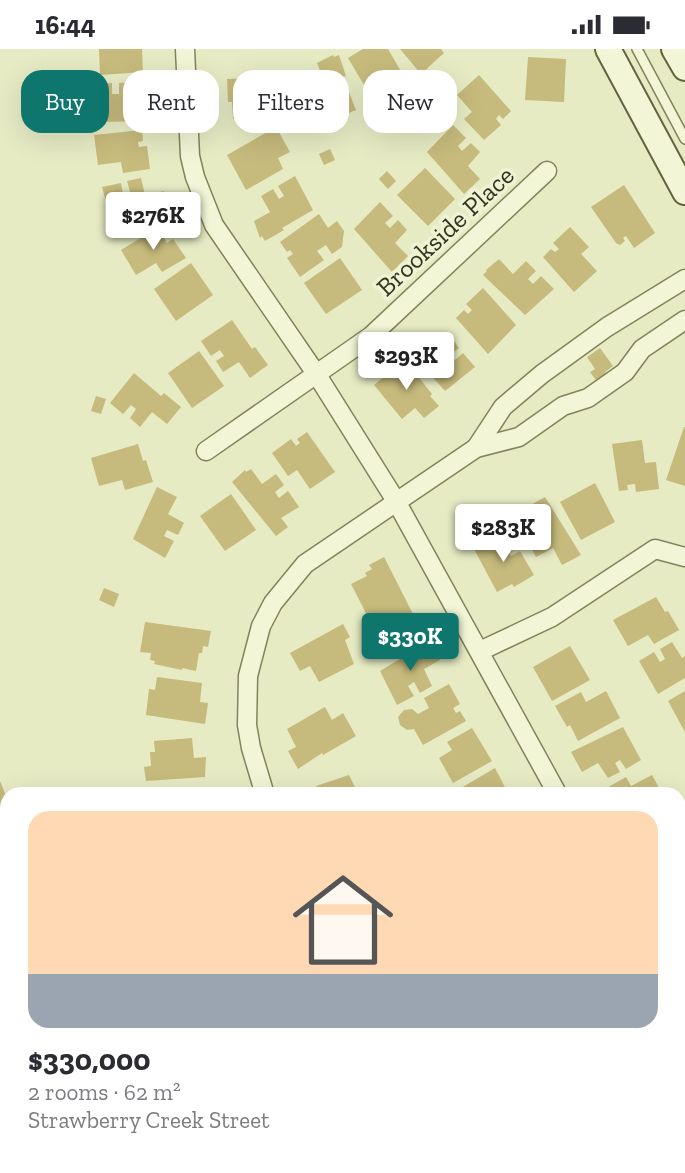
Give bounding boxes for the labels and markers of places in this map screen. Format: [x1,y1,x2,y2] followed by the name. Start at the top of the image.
[104,193,202,252] pin: $276K
[357,333,455,392] pin: $293K
[454,505,552,564] pin: $283K
[361,613,459,673] pin: $330K

